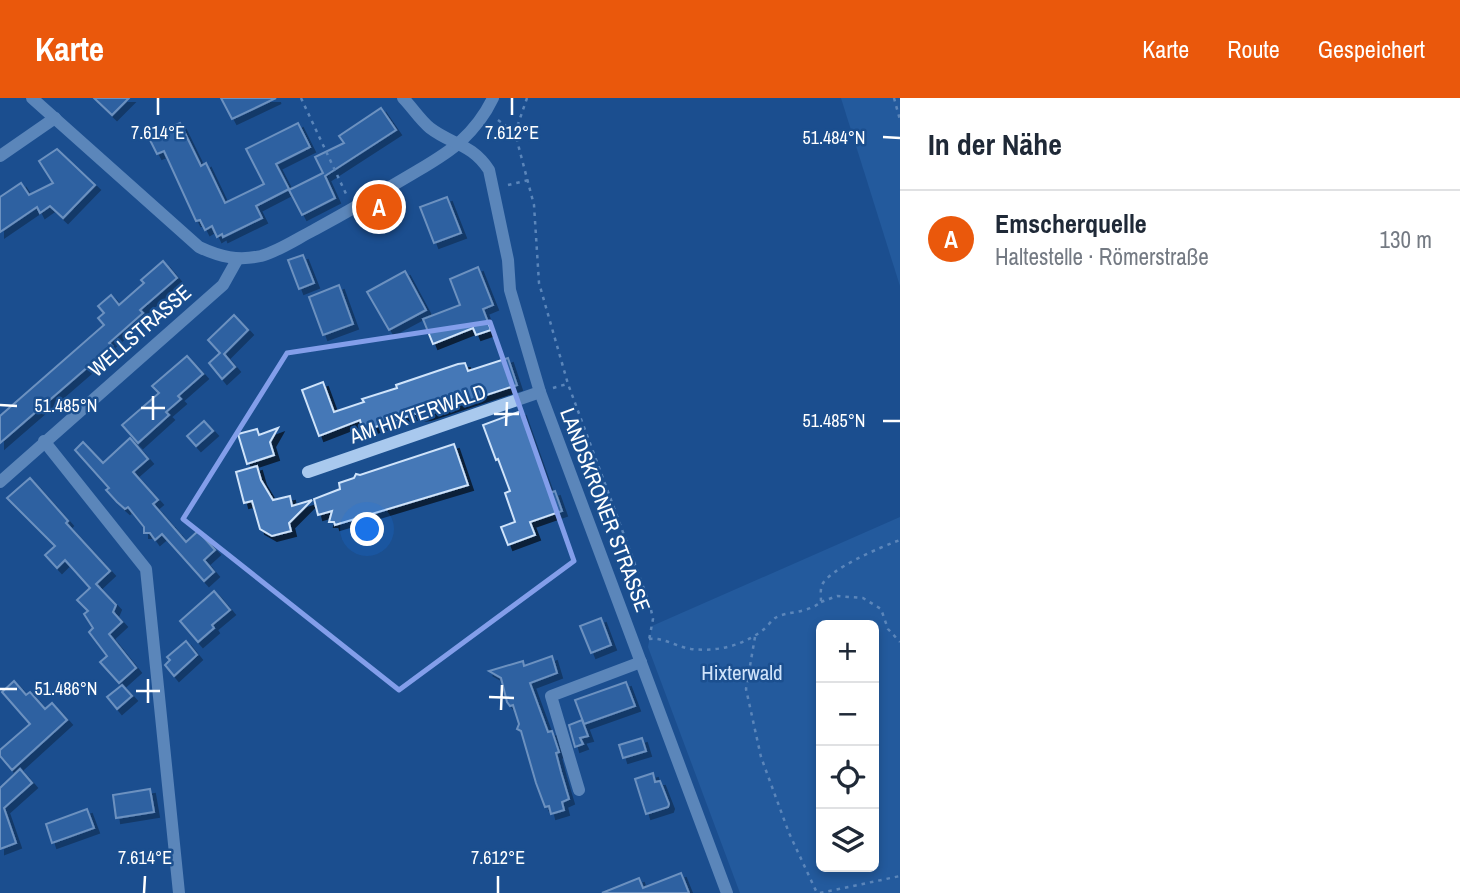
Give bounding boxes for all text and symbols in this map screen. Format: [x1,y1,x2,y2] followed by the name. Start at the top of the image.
[35,27,104,71] text: Karte
[1142,33,1189,65] text: Karte
[1227,33,1280,65] text: Route
[1318,33,1425,65] text: Gespeichert
[131,120,185,145] text: 7.614°E
[485,120,539,145] text: 7.612°E
[928,124,1062,164] text: In der Nähe
[803,125,866,150] text: 51.484°N
[356,181,402,233] pin: A
[995,206,1147,241] text: Emscherquelle
[944,224,958,255] text: A
[1380,224,1432,255] text: 130 m
[995,241,1209,272] text: Haltestelle · Römerstraße
[82,278,197,383] street label: WELLSTRASSE
[345,377,490,451] street label: AM HIXTERWALD
[35,393,98,418] text: 51.485°N
[553,404,658,616] street label: LANDSKRONER STRASSE
[803,408,866,433] text: 51.485°N
[350,512,384,546] your location
[816,620,879,872] map controls
[816,620,879,683] button: +
[701,658,783,687] park label: Hixterwald
[35,676,98,701] text: 51.486°N
[816,683,879,746] button: −
[816,746,879,809] button: locate
[816,809,879,872] button: layers
[118,845,172,870] text: 7.614°E
[471,845,525,870] text: 7.612°E

